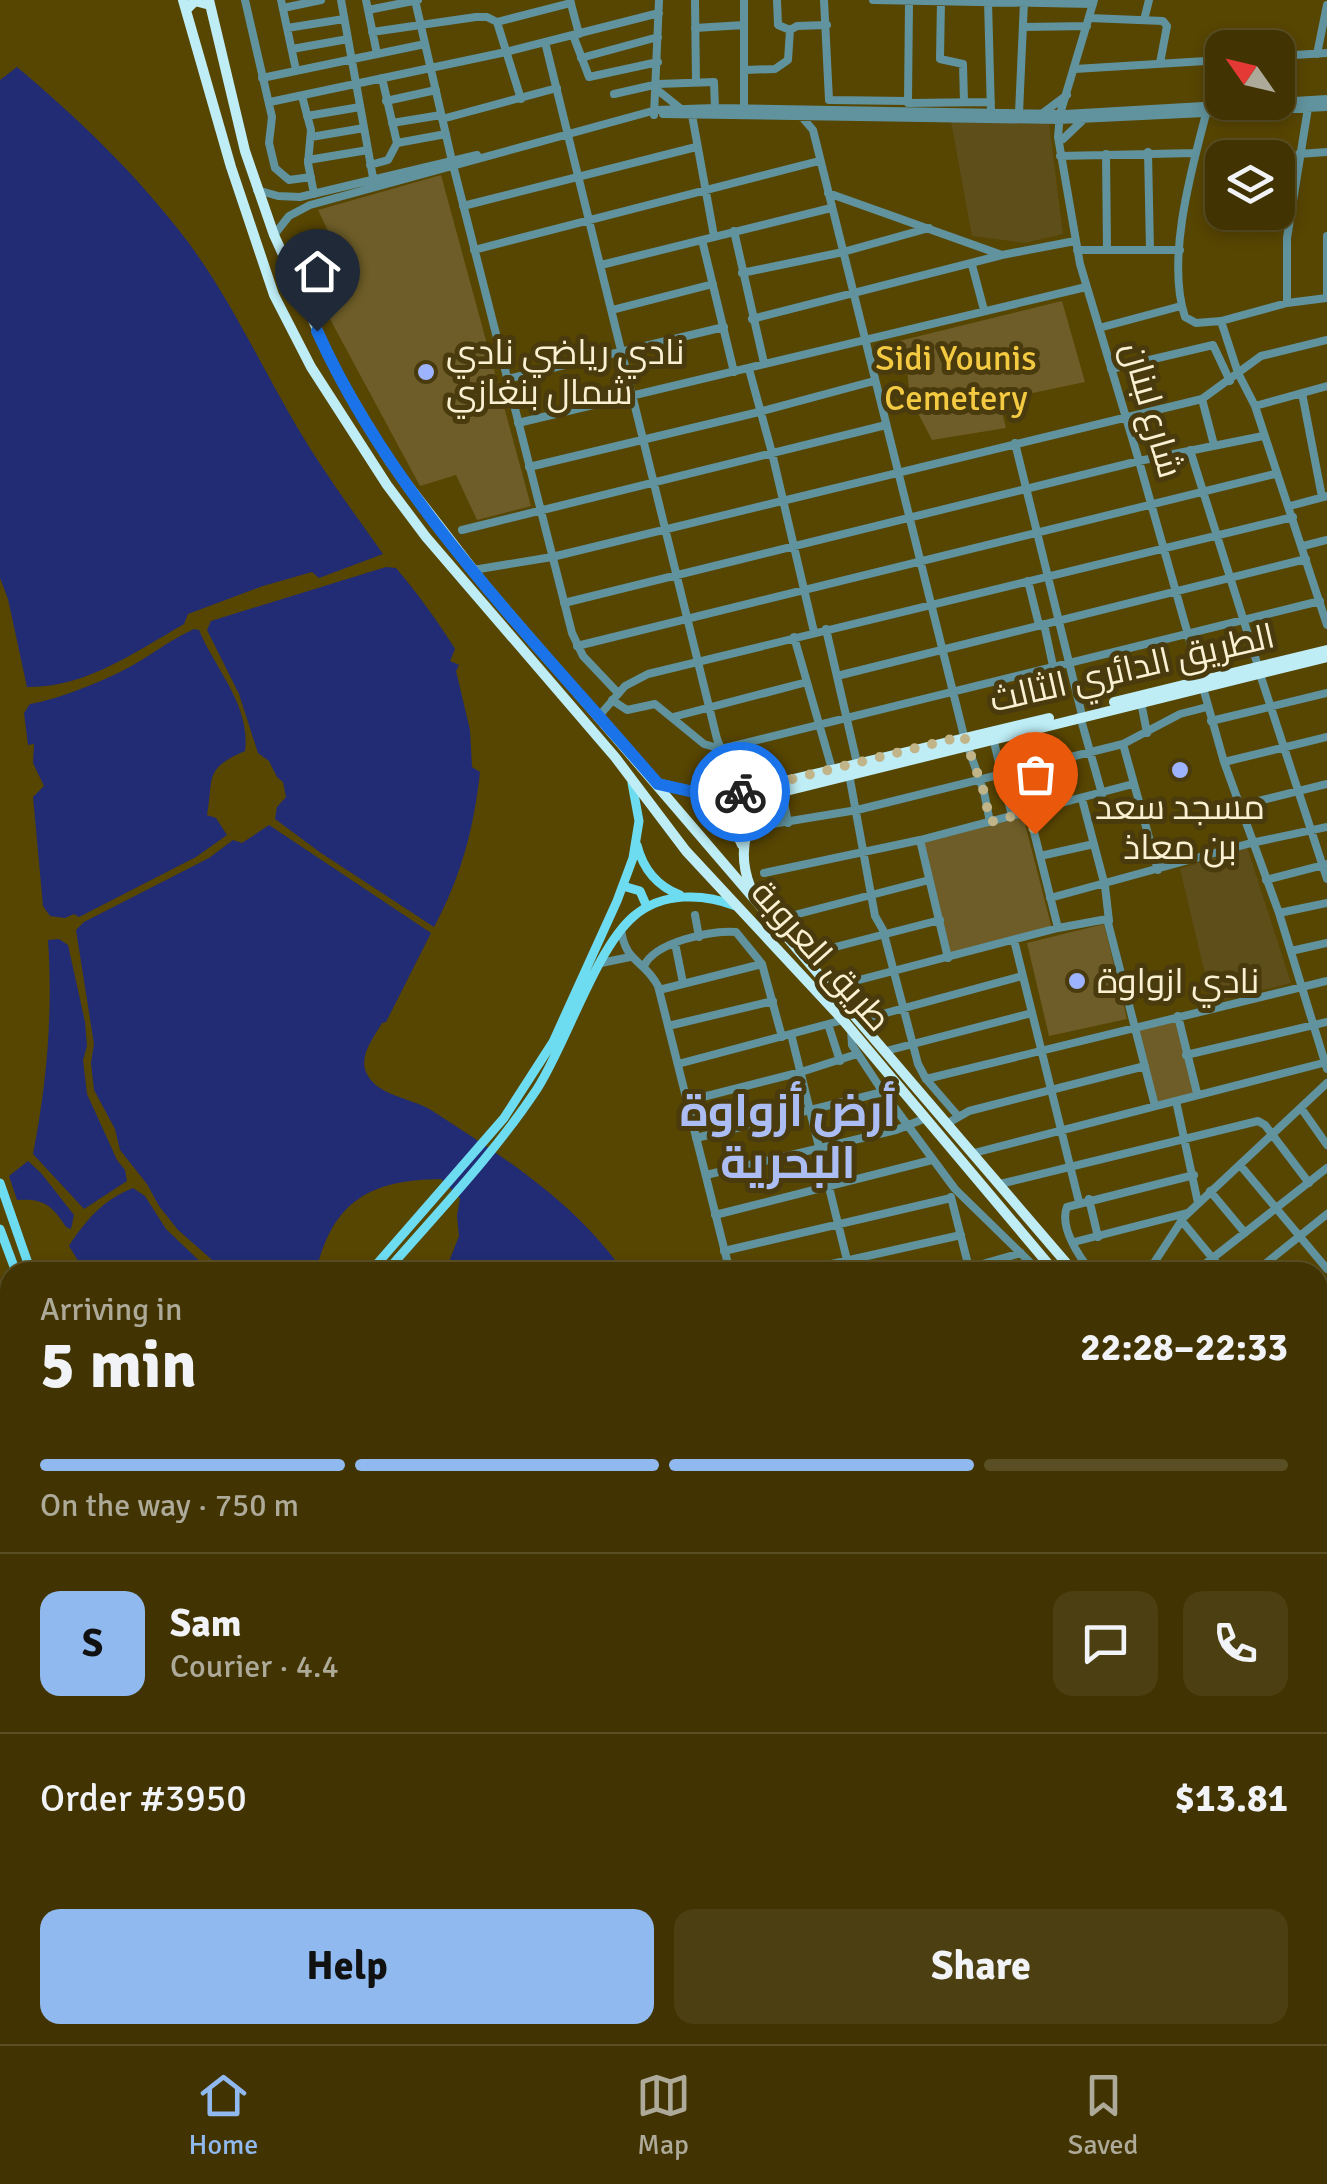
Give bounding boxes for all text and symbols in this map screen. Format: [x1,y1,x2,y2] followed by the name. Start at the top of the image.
[1205,30,1295,120] north arrow
[1205,30,1295,230] map controls
[1205,140,1295,230] button: layers
[275,229,360,332] pin
[290,244,345,299] icon: home
[446,331,685,419] place label: نادي رياضي نادي شمال بنغازي
[875,337,1037,420] park label: Sidi Younis Cemetery
[1111,337,1192,483] street label: شارع لبنان
[415,361,437,383] marker: نادي رياضي نادي شمال بنغازي
[985,614,1280,727] street label: الطريق الدائري الثالث
[993,732,1078,835] pin
[690,742,790,842] courier
[1008,747,1063,802] icon: bag
[1169,759,1191,781] marker: مسجد سعد بن معاذ
[713,765,768,820] icon: bike
[1095,786,1265,869] place label: مسجد سعد بن معاذ
[742,872,900,1040] street label: طريق العروبة
[1097,960,1259,1008] place label: نادي ازواوة
[1066,970,1088,992] marker: نادي ازواوة
[680,1081,896,1191] district label: أرض أزواوة البحرية
[40,1290,182,1329] text: Arriving in
[1080,1324,1288,1371] text: 22:28–22:33
[40,1326,197,1406] text: 5 min
[40,1486,299,1525] text: On the way · 750 m
[1053,1591,1158,1696] button: chat
[1183,1591,1288,1696] button: phone
[170,1600,241,1647] text: Sam
[82,1620,103,1667] text: S
[170,1647,339,1686] text: Courier · 4.4
[40,1775,247,1822] text: Order #3950
[1175,1775,1288,1822] text: $13.81
[40,1909,654,2024] button: Help
[674,1909,1288,2024] button: Share
[189,2068,258,2162] tab: Home
[636,2068,691,2162] tab: Map
[1068,2068,1138,2162] tab: Saved

